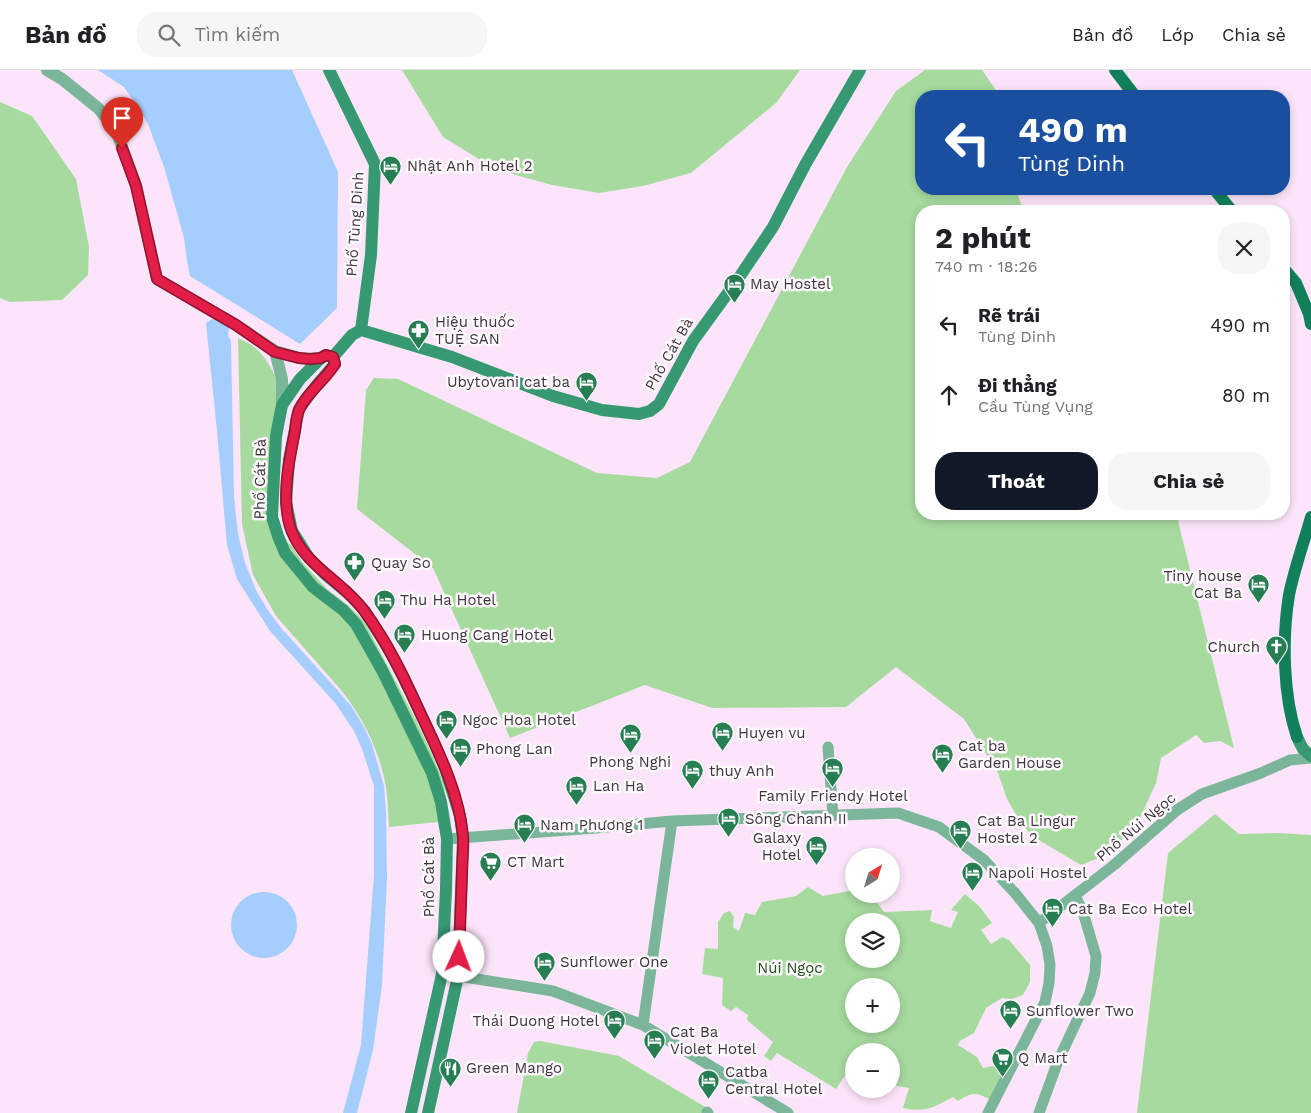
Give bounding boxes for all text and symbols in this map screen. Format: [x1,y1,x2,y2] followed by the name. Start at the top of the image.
[137,12,487,57] search box
[25,21,107,49] text: Bản đồ
[155,21,183,49] icon: search
[195,23,280,46] text: Tìm kiếm
[1072,24,1133,45] text: Bản đồ
[1161,24,1194,45] text: Lớp
[1222,24,1286,45] text: Chia sẻ
[101,97,143,148] pin
[108,104,136,132] icon: arrive
[1018,109,1128,151] text: 490 m
[935,110,1000,175] icon: left
[1018,151,1125,176] text: Tùng Dinh
[379,154,403,185] hotel icon: Nhật Anh Hotel 2
[407,157,532,175] place label: Nhật Anh Hotel 2
[342,171,368,277] street label: Phố Tùng Dinh
[935,220,1031,255] text: 2 phút
[1218,222,1270,274] button: close
[935,257,1037,276] text: 740 m · 18:26
[722,272,746,303] hotel icon: May Hostel
[750,275,831,293] place label: May Hostel
[978,304,1040,327] text: Rẽ trái
[935,311,963,339] icon: left
[435,313,515,348] place label: Hiệu thuốc TUỆ SAN
[641,314,697,393] street label: Phố Cát Bà
[1210,314,1270,337] text: 490 m
[407,319,431,350] pharmacy icon: Hiệu thuốc TUỆ SAN
[978,327,1056,346] text: Tùng Dinh
[574,370,598,401] hotel icon: Ubytovani cat ba
[447,373,571,391] place label: Ubytovani cat ba
[978,374,1057,397] text: Đi thẳng
[935,381,963,409] icon: ahead
[1222,384,1270,407] text: 80 m
[978,397,1093,416] text: Cầu Tùng Vụng
[250,438,270,520] street label: Phố Cát Bà
[935,452,1098,510] button: Thoát
[1108,452,1270,510] button: Chia sẻ
[343,551,367,582] pharmacy icon: Quay So
[371,554,431,572] place label: Quay So
[1164,567,1243,602] place label: Tiny house Cat Ba
[1246,573,1270,604] hotel icon: Tiny house Cat Ba
[372,588,396,619] hotel icon: Thu Ha Hotel
[400,591,496,609] place label: Thu Ha Hotel
[393,623,417,654] hotel icon: Huong Cang Hotel
[421,626,553,644] place label: Huong Cang Hotel
[1264,635,1288,666] church icon: Church
[1208,638,1260,656] place label: Church
[434,708,458,739] hotel icon: Ngoc Hoa Hotel
[462,711,576,729] place label: Ngoc Hoa Hotel
[710,721,734,752] hotel icon: Huyen vu
[618,722,642,753] hotel icon: Phong Nghi
[738,724,806,742] place label: Huyen vu
[448,737,472,768] hotel icon: Phong Lan
[958,737,1061,772] place label: Cat ba Garden House
[476,740,553,758] place label: Phong Lan
[930,743,954,774] hotel icon: Cat ba Garden House
[589,753,671,771] place label: Phong Nghi
[821,756,845,787] hotel icon: Family Friendy Hotel
[681,759,705,790] hotel icon: thuy Anh
[709,762,774,780] place label: thuy Anh
[565,774,589,805] hotel icon: Lan Ha
[593,777,645,795] place label: Lan Ha
[758,787,908,805] place label: Family Friendy Hotel
[1093,789,1179,865] street label: Phố Núi Ngọc
[717,807,741,838] hotel icon: Sông Chanh II
[745,810,847,828] place label: Sông Chanh II
[977,812,1076,847] place label: Cat Ba Lingur Hostel 2
[512,813,536,844] hotel icon: Nam Phương 1
[540,816,643,834] place label: Nam Phương 1
[949,818,973,849] hotel icon: Cat Ba Lingur Hostel 2
[753,829,801,864] place label: Galaxy Hotel
[805,835,829,866] hotel icon: Galaxy Hotel
[420,836,438,917] street label: Phố Cát Bà
[845,848,900,902] north arrow
[845,848,900,1098] map controls
[479,850,503,881] supermarket icon: CT Mart
[507,853,565,871] place label: CT Mart
[960,861,984,892] hotel icon: Napoli Hostel
[988,864,1087,882] place label: Napoli Hostel
[1040,897,1064,928] hotel icon: Cat Ba Eco Hotel
[1068,900,1192,918] place label: Cat Ba Eco Hotel
[845,913,900,968] button: layers
[432,930,484,982] position arrow
[532,950,556,981] hotel icon: Sunflower One
[560,953,668,971] place label: Sunflower One
[757,959,823,977] park label: Núi Ngọc
[845,978,900,1033] button: +
[998,999,1022,1030] hotel icon: Sunflower Two
[1026,1002,1134,1020] place label: Sunflower Two
[603,1009,627,1040] hotel icon: Thái Duong Hotel
[473,1012,599,1030] place label: Thái Duong Hotel
[670,1023,757,1058] place label: Cat Ba Violet Hotel
[642,1029,666,1060] hotel icon: Cat Ba Violet Hotel
[845,1043,900,1098] button: −
[990,1046,1014,1077] supermarket icon: Q Mart
[1018,1049,1068,1067] place label: Q Mart
[438,1056,462,1087] restaurant icon: Green Mango
[466,1059,562,1077] place label: Green Mango
[725,1063,823,1098] place label: Catba Central Hotel
[697,1069,721,1100] hotel icon: Catba Central Hotel

